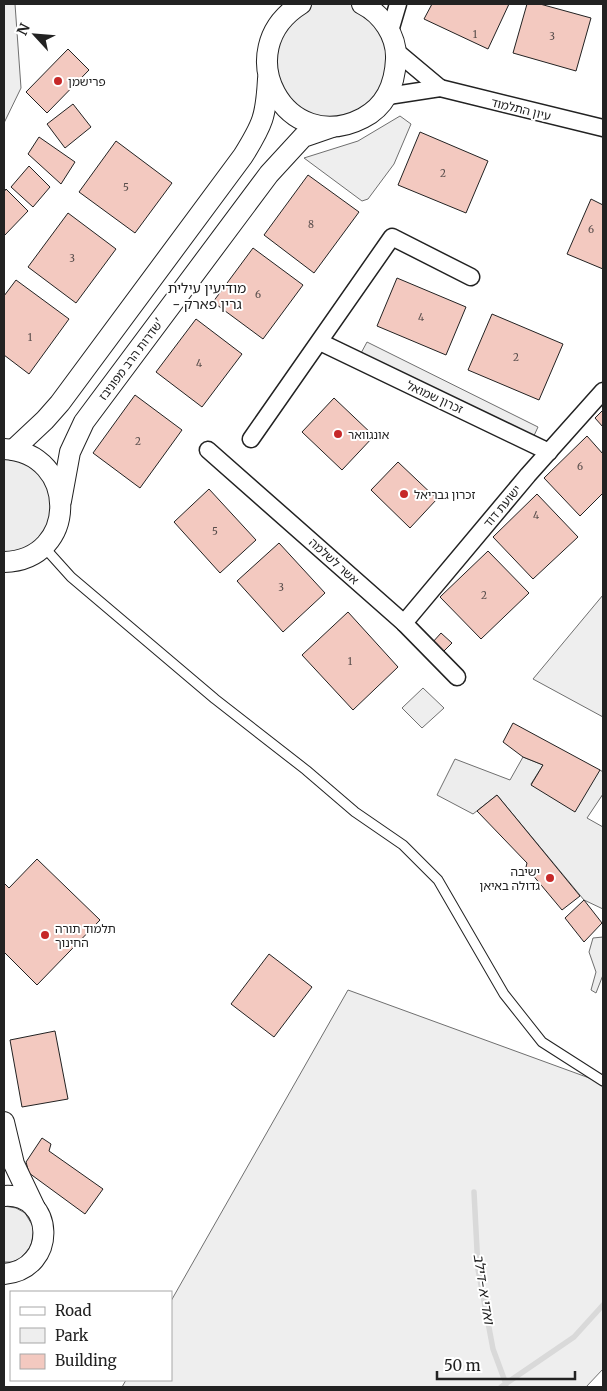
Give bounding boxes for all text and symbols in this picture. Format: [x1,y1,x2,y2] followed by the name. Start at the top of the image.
[10,10,60,60] north arrow
[13,20,34,38] text: N
[473,28,478,41] house number: 1
[549,30,555,43] house number: 3
[68,74,106,89] place label: פרישמן
[52,75,64,87] marker: פרישמן
[490,94,552,124] street label: עיון התלמוד
[440,167,446,180] house number: 2
[123,181,129,194] house number: 5
[308,218,314,231] house number: 8
[588,223,594,236] house number: 6
[69,252,75,265] house number: 3
[168,279,246,313] district label: מודיעין עילית - גרין פארק
[255,288,261,301] house number: 6
[418,311,424,324] house number: 4
[95,315,167,403] street label: שדרות הרב מפוניבז'
[28,331,33,344] house number: 1
[513,351,519,364] house number: 2
[196,357,202,370] house number: 4
[404,377,466,417] street label: זכרון שמואל
[348,427,390,442] place label: אונגוואר
[332,428,344,440] marker: אונגוואר
[135,435,141,448] house number: 2
[577,460,583,473] house number: 6
[480,482,524,530] street label: ישועת דוד
[414,487,476,502] place label: זכרון גבריאל
[398,488,410,500] marker: זכרון גבריאל
[533,509,539,522] house number: 4
[212,525,218,538] house number: 5
[306,535,362,588] street label: אשר לשלמה
[278,581,284,594] house number: 3
[481,589,487,602] house number: 2
[348,655,353,668] house number: 1
[479,864,540,893] place label: ישיבה גדולה באיאן
[544,872,556,884] marker: ישיבה גדולה באיאן
[55,921,116,950] place label: תלמוד תורה החינוך
[39,929,51,941] marker: תלמוד תורה החינוך
[470,1253,499,1327] water label: ואדי א-דילב
[10,1291,172,1381] legend
[55,1301,91,1320] text: Road
[55,1326,89,1345] text: Park
[437,1348,574,1380] scale bar
[55,1351,117,1370] text: Building
[444,1356,481,1375] text: 50 m

